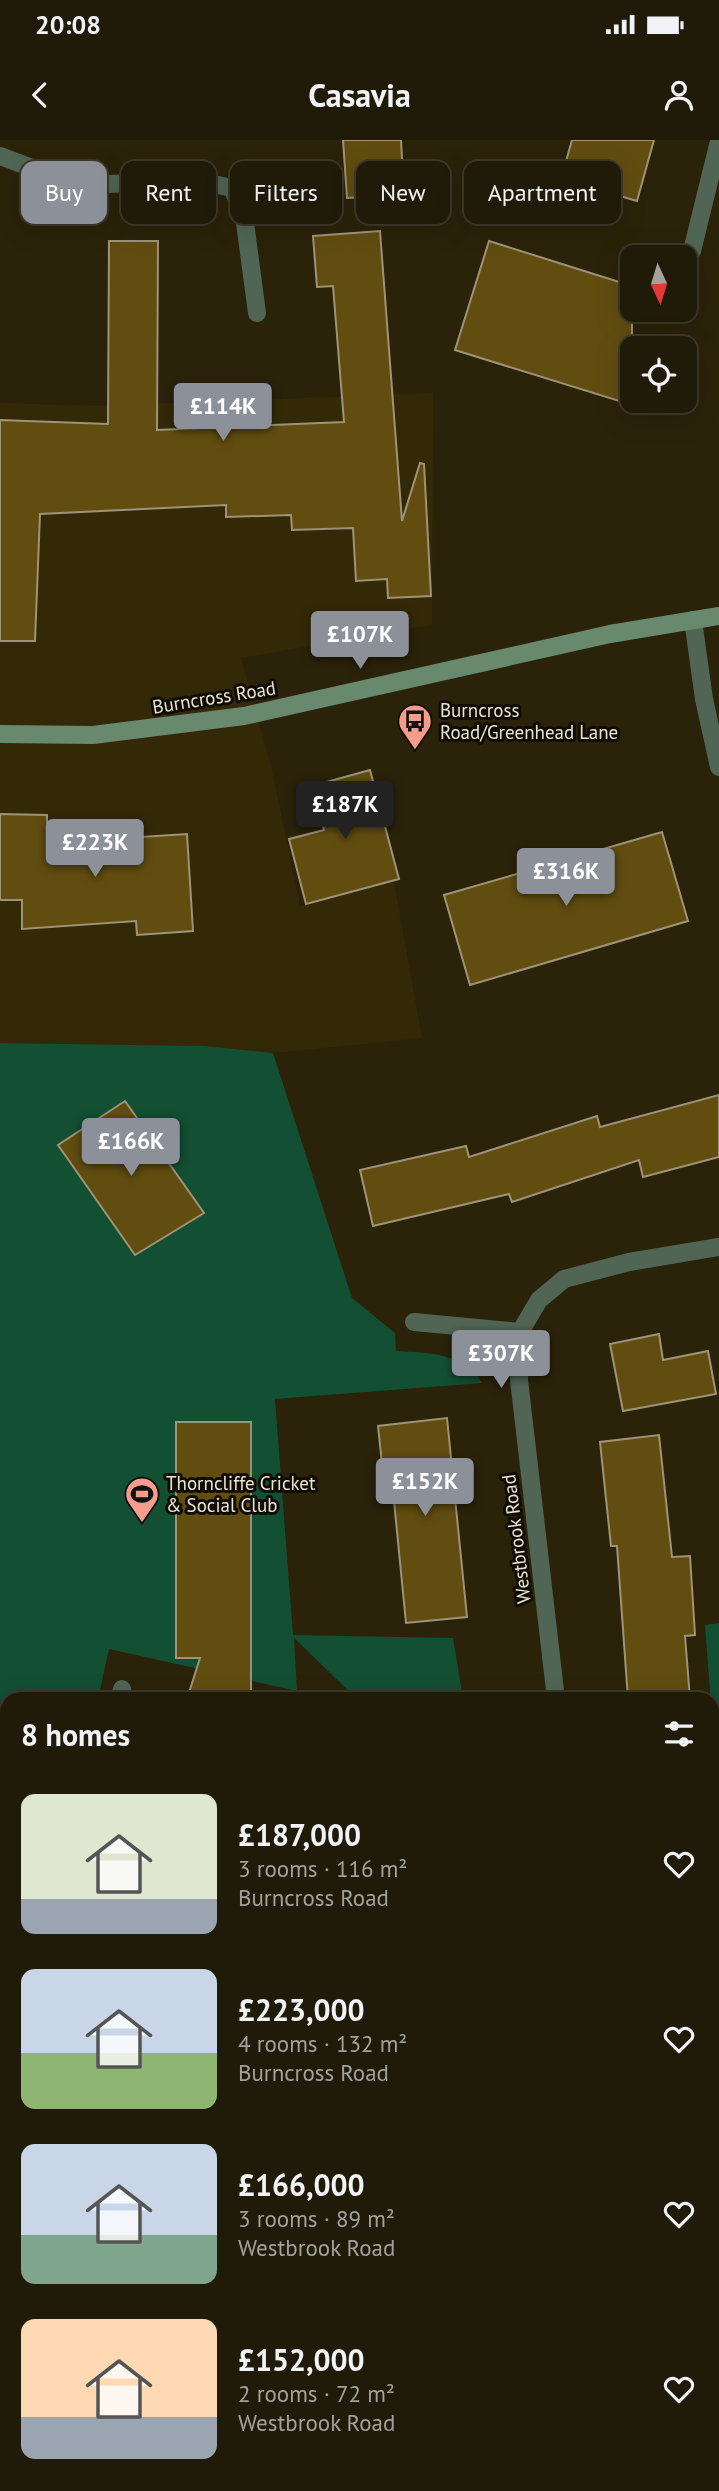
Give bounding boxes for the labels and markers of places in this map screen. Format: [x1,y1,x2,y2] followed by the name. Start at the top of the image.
[174,384,272,443] pin: £114K
[311,612,409,671] pin: £107K
[440,698,618,744] place label: Burncross Road/Greenhead Lane
[396,702,434,751] bus stop icon: Burncross Road/Greenhead Lane
[296,782,394,841] pin: £187K
[46,820,144,879] pin: £223K
[517,848,615,908] pin: £316K
[82,1118,180,1178] pin: £166K
[452,1330,550,1390] pin: £307K
[376,1458,474,1518] pin: £152K
[166,1471,316,1517] place label: Thorncliffe Cricket & Social Club
[123,1475,161,1524] sports icon: Thorncliffe Cricket & Social Club

